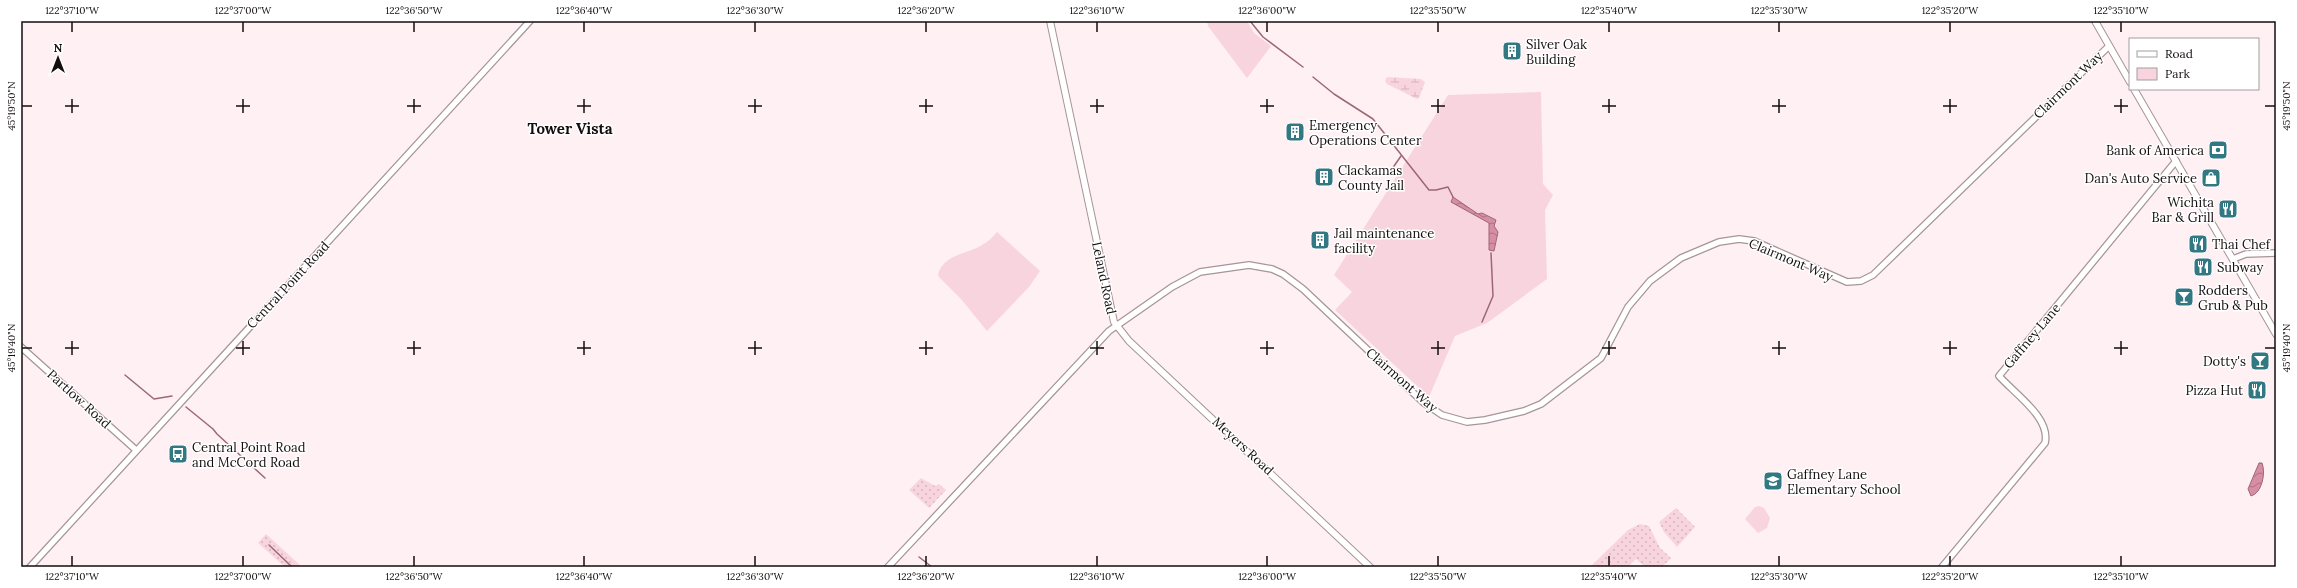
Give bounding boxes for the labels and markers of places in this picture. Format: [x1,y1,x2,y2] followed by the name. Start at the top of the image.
[1526,36,1587,68] place label: Silver Oak Building
[1501,40,1523,62] building icon: Silver Oak Building
[1309,117,1422,149] place label: Emergency Operations Center
[1284,121,1306,143] building icon: Emergency Operations Center
[2207,139,2229,161] bank icon: Bank of America
[2106,142,2204,159] place label: Bank of America
[1338,162,1405,194] place label: Clackamas County Jail
[1313,166,1335,188] building icon: Clackamas County Jail
[2200,167,2222,189] shop icon: Dan's Auto Service
[2085,170,2197,187] place label: Dan's Auto Service
[2151,194,2214,226] place label: Wichita Bar & Grill
[2217,198,2239,220] restaurant icon: Wichita Bar & Grill
[1333,225,1434,257] place label: Jail maintenance facility
[1309,229,1331,251] building icon: Jail maintenance facility
[2187,233,2209,255] restaurant icon: Thai Chef
[2212,236,2272,253] place label: Thai Chef
[2192,256,2214,278] restaurant icon: Subway
[2217,259,2263,276] place label: Subway
[2198,282,2268,314] place label: Rodders Grub & Pub
[2173,286,2195,308] bar icon: Rodders Grub & Pub
[2249,350,2271,372] bar icon: Dotty's
[2203,353,2246,370] place label: Dotty's
[2246,379,2268,401] restaurant icon: Pizza Hut
[2185,382,2243,399] place label: Pizza Hut
[192,439,306,471] place label: Central Point Road and McCord Road
[167,443,189,465] bus stop icon: Central Point Road and McCord Road
[1787,466,1901,498] place label: Gaffney Lane Elementary School
[1762,470,1784,492] school or university icon: Gaffney Lane Elementary School

